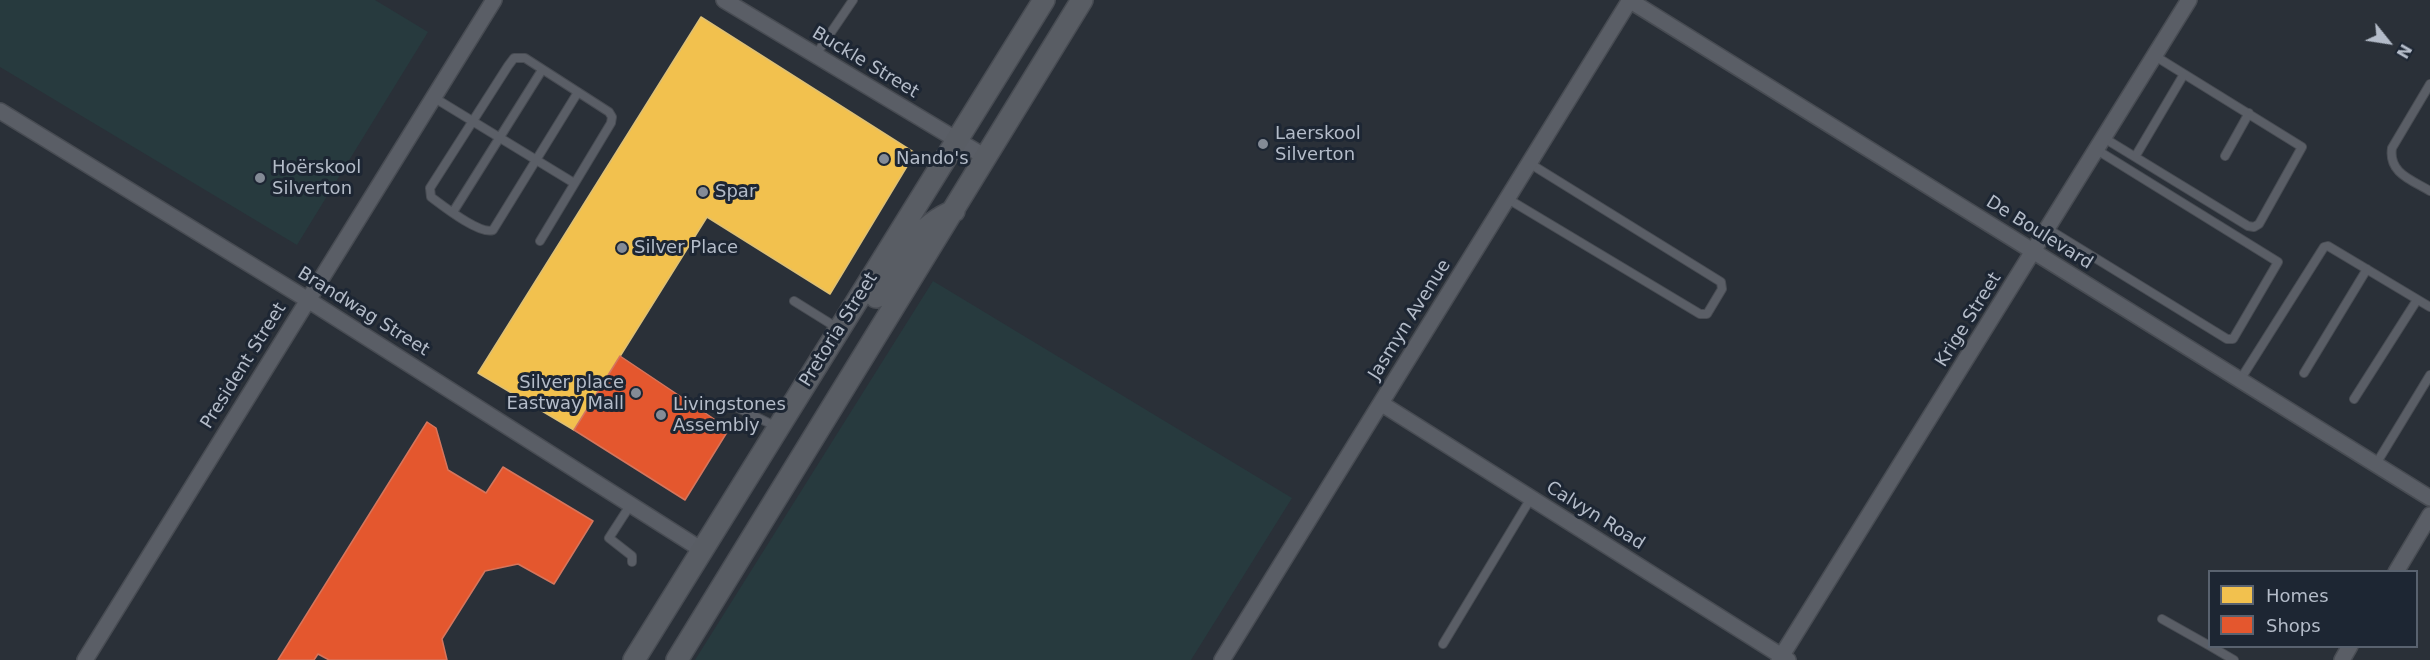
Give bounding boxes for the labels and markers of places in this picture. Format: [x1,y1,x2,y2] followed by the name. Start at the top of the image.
[1275,123,1361,166] place label: Laerskool Silverton
[1256,137,1270,151] marker: Laerskool Silverton
[896,148,969,170] place label: Nando's
[877,152,891,166] marker: Nando's
[272,157,361,200] place label: Hoërskool Silverton
[253,171,267,185] marker: Hoërskool Silverton
[715,181,756,203] place label: Spar
[696,185,710,199] marker: Spar
[634,237,738,259] place label: Silver Place
[615,241,629,255] marker: Silver Place
[506,372,624,415] place label: Silver place Eastway Mall
[629,386,643,400] marker: Silver place Eastway Mall
[673,394,786,436] place label: Livingstones Assembly
[654,408,668,422] marker: Livingstones Assembly

